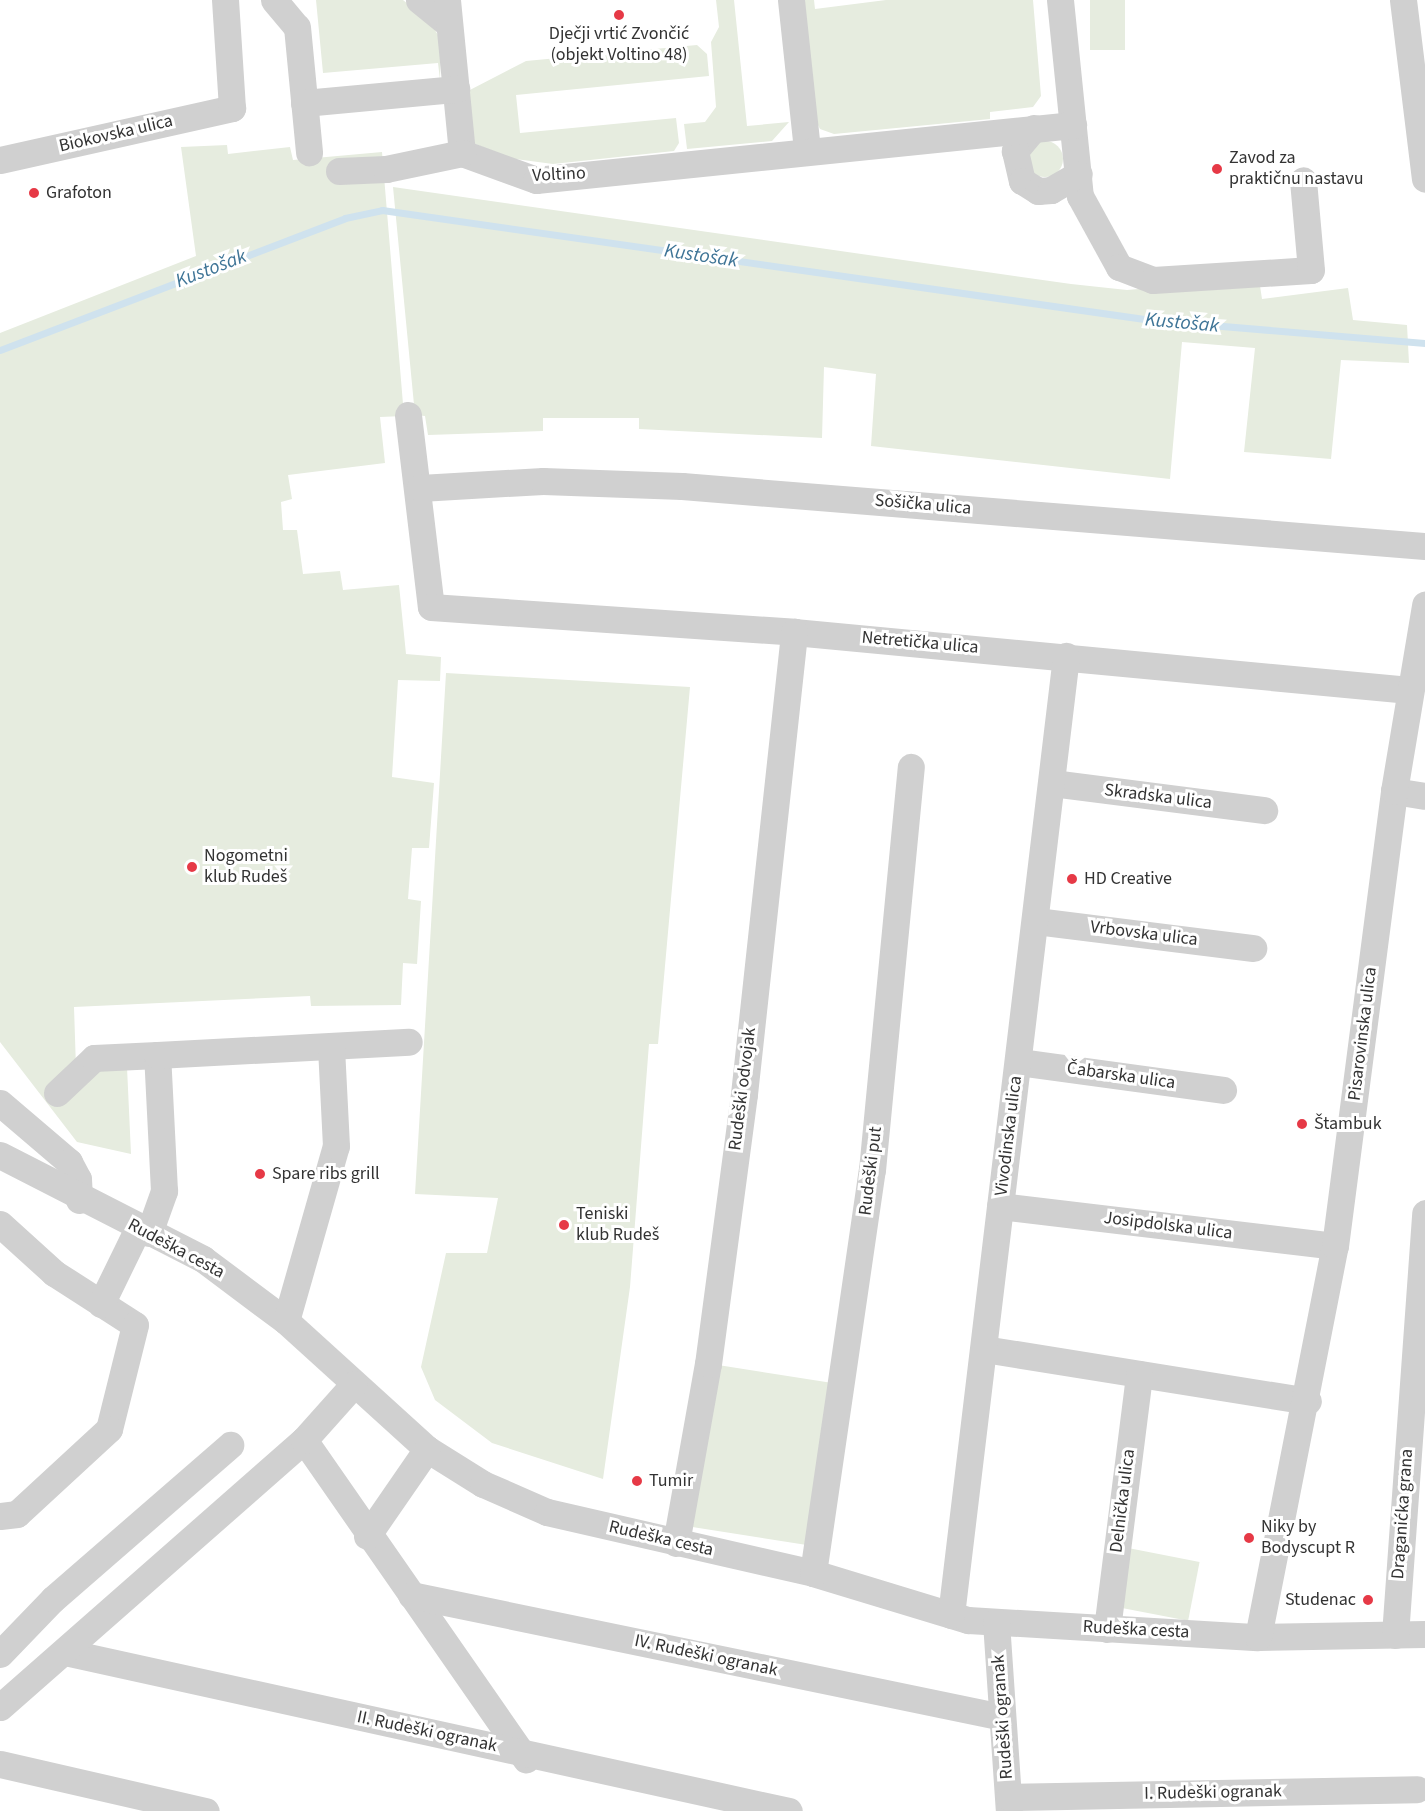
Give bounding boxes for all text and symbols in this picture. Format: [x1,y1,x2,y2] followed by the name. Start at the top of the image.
[612,8,626,22] marker: Dječji vrtić Zvončić (objekt Voltino 48)
[549,24,689,66] place label: Dječji vrtić Zvončić (objekt Voltino 48)
[57,110,175,158] street label: Biokovska ulica
[1229,148,1363,190] place label: Zavod za praktičnu nastavu
[1210,162,1224,176] marker: Zavod za praktičnu nastavu
[532,163,586,187] street label: Voltino
[46,182,112,204] place label: Grafoton
[27,186,41,200] marker: Grafoton
[663,239,739,273] water label: Kustošak
[172,245,250,293] water label: Kustošak
[1144,308,1220,338] water label: Kustošak
[874,490,972,520] street label: Sošička ulica
[861,627,979,659] street label: Netretička ulica
[1103,780,1213,814] street label: Skradska ulica
[204,846,288,888] place label: Nogometni klub Rudeš
[185,860,199,874] marker: Nogometni klub Rudeš
[1084,868,1172,890] place label: HD Creative
[1065,872,1079,886] marker: HD Creative
[1089,917,1199,951] street label: Vrbovska ulica
[1344,966,1382,1102] street label: Pisarovinska ulica
[725,1026,761,1152] street label: Rudeški odvojak
[1065,1058,1177,1094] street label: Čabarska ulica
[991,1075,1027,1197] street label: Vivodinska ulica
[1314,1113,1382,1135] place label: Štambuk
[1295,1117,1309,1131] marker: Štambuk
[855,1125,887,1217] street label: Rudeški put
[272,1163,380,1185] place label: Spare ribs grill
[253,1167,267,1181] marker: Spare ribs grill
[576,1204,659,1246] place label: Teniski klub Rudeš
[1102,1207,1234,1245] street label: Josipdolska ulica
[124,1214,228,1284] street label: Rudeška cesta
[557,1218,571,1232] marker: Teniski klub Rudeš
[1106,1448,1140,1554] street label: Delnička ulica
[1388,1448,1418,1580] street label: Draganićka grana
[649,1470,693,1492] place label: Tumir
[630,1474,644,1488] marker: Tumir
[607,1516,715,1562] street label: Rudeška cesta
[1261,1517,1355,1559] place label: Niky by Bodyscupt R
[1242,1531,1256,1545] marker: Niky by Bodyscupt R
[1285,1589,1356,1611] place label: Studenac
[1361,1593,1375,1607] marker: Studenac
[1082,1616,1190,1644] street label: Rudeška cesta
[632,1630,780,1682] street label: IV. Rudeški ogranak
[988,1654,1018,1780] street label: Rudeški ogranak
[355,1707,499,1757] street label: II. Rudeški ogranak
[1144,1781,1282,1805] street label: I. Rudeški ogranak

